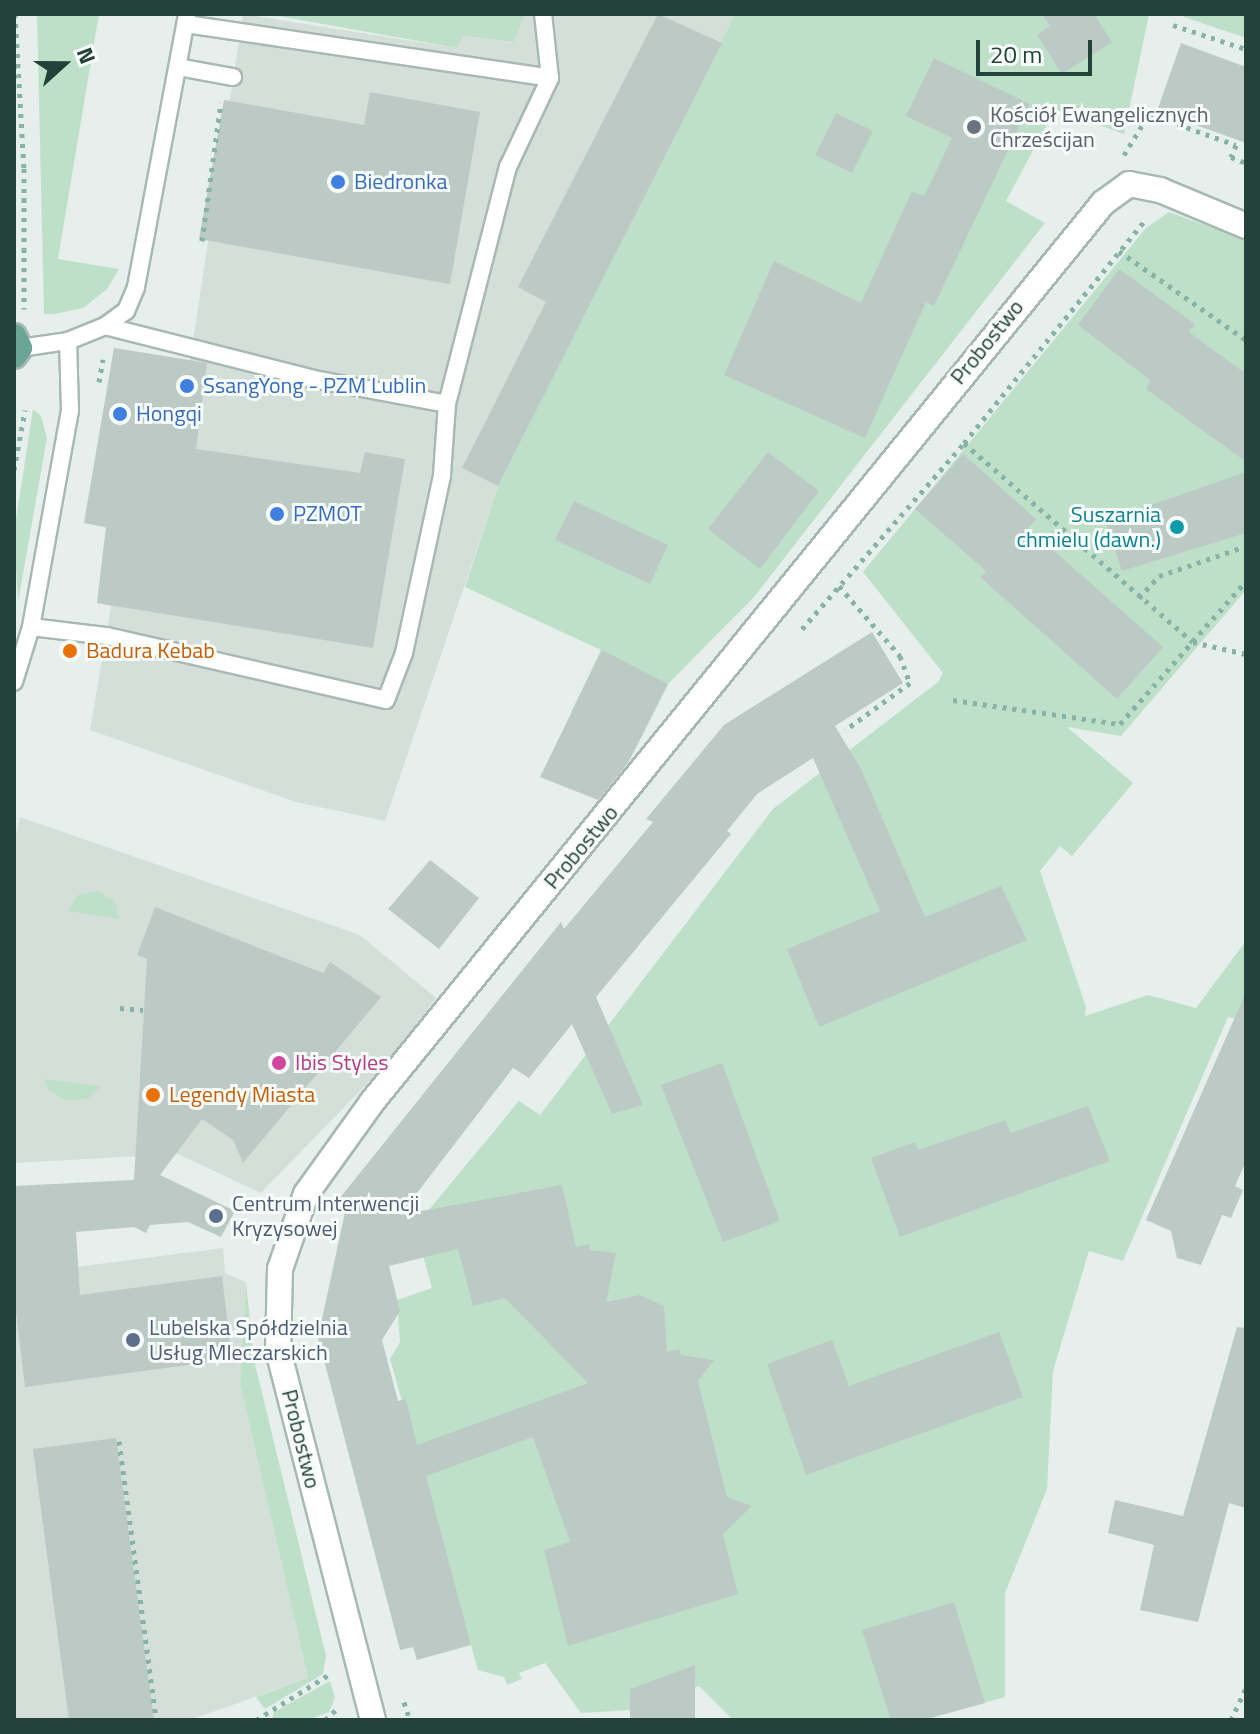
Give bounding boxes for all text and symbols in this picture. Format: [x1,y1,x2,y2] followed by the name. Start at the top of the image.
[24,24,104,104] north arrow
[980,24,1096,74] scale bar
[990,36,1042,72] text: 20 m
[68,42,105,69] text: N
[990,101,1209,152] place label: Kościół Ewangelicznych Chrześcijan
[965,118,983,136] marker: Kościół Ewangelicznych Chrześcijan
[354,169,447,195] place label: Biedronka
[329,173,347,191] marker: Biedronka
[945,294,1029,390] street label: Probostwo
[203,373,426,399] place label: SsangYong - PZM Lublin
[178,377,196,395] marker: SsangYong - PZM Lublin
[136,401,202,427] place label: Hongqi
[111,405,129,423] marker: Hongqi
[293,501,362,527] place label: PZMOT
[1016,501,1161,552] place label: Suszarnia chmielu (dawn.)
[268,505,286,523] marker: PZMOT
[1168,518,1186,536] marker: Suszarnia chmielu (dawn.)
[86,638,215,664] place label: Badura Kebab
[61,642,79,660] marker: Badura Kebab
[538,800,624,894] street label: Probostwo
[295,1050,388,1076] place label: Ibis Styles
[270,1054,288,1072] marker: Ibis Styles
[169,1082,315,1108] place label: Legendy Miasta
[144,1086,162,1104] marker: Legendy Miasta
[232,1190,419,1242] place label: Centrum Interwencji Kryzysowej
[207,1207,225,1225] marker: Centrum Interwencji Kryzysowej
[149,1314,348,1366] place label: Lubelska Spółdzielnia Usług Mleczarskich
[124,1331,142,1349] marker: Lubelska Spółdzielnia Usług Mleczarskich
[276,1387,326,1491] street label: Probostwo

